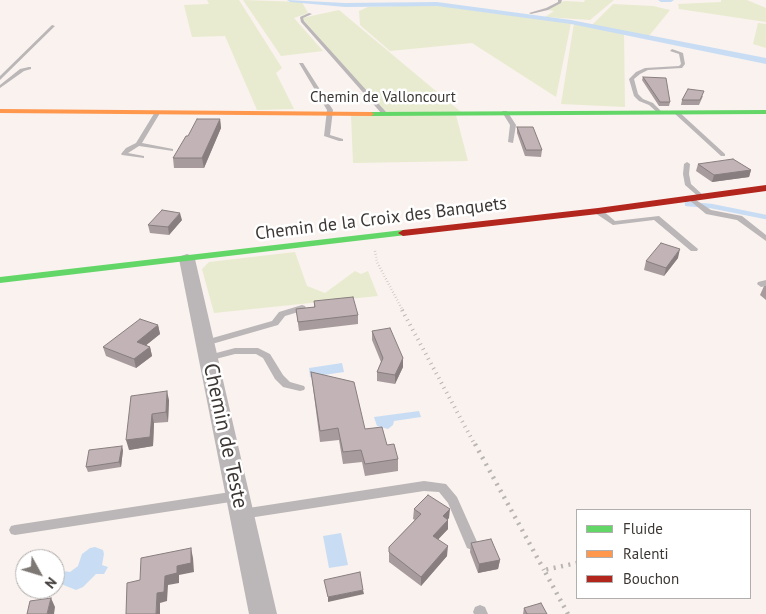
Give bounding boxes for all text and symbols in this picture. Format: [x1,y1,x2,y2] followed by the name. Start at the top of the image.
[310,89,456,107] street label: Chemin de Valloncourt
[254,193,508,245] street label: Chemin de la Croix des Banquets
[197,361,253,511] street label: Chemin de Teste
[576,509,751,599] legend
[623,519,663,538] text: Fluide
[623,544,669,563] text: Ralenti
[15,549,65,599] north arrow
[623,569,679,588] text: Bouchon
[41,574,61,592] text: N

